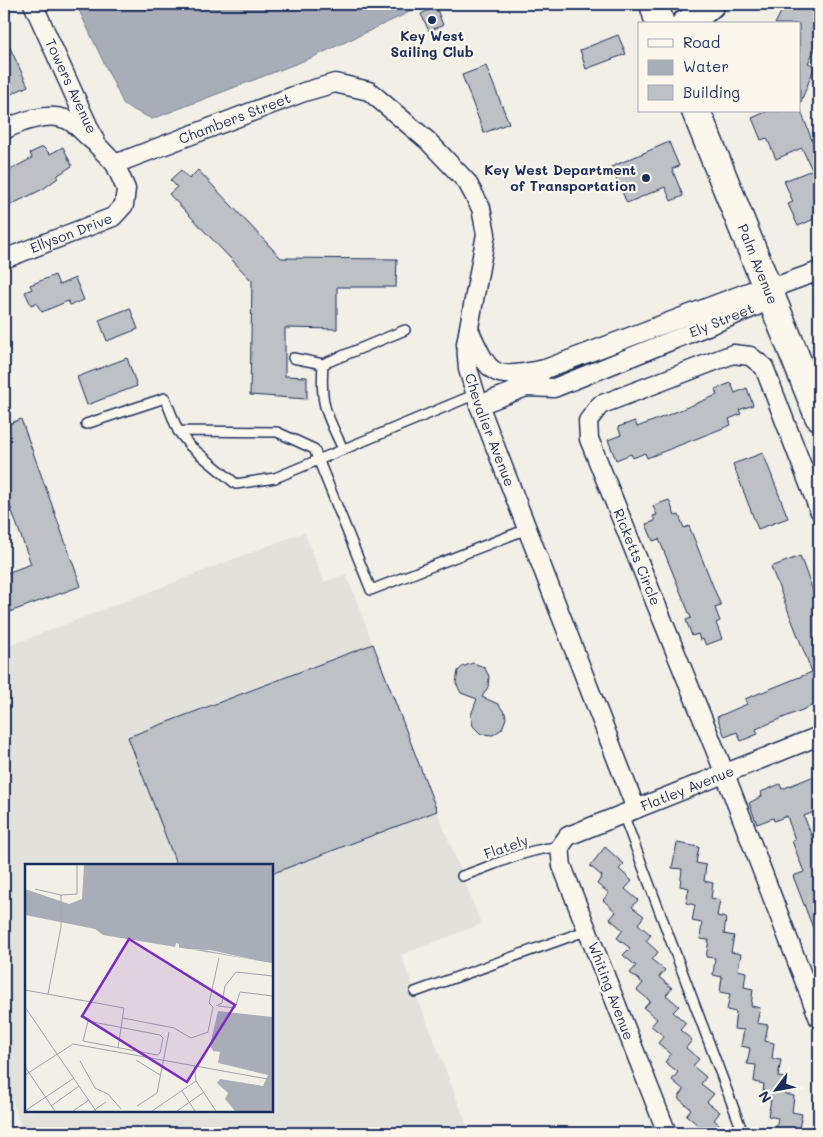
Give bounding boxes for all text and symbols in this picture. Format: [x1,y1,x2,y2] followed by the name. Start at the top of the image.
[426,14,438,26] marker: Key West Sailing Club
[638,22,800,112] legend
[390,26,474,61] place label: Key West Sailing Club
[683,32,720,52] text: Road
[41,35,102,136] street label: Towers Avenue
[683,56,729,76] text: Water
[683,82,740,102] text: Building
[176,88,293,148] street label: Chambers Street
[484,160,636,195] place label: Key West Department of Transportation
[640,172,652,184] marker: Key West Department of Transportation
[27,208,115,257] street label: Ellyson Drive
[733,221,783,307] street label: Palm Avenue
[686,298,756,341] street label: Ely Street
[461,371,520,489] street label: Chevalier Avenue
[609,506,666,608] street label: Ricketts Circle
[638,761,736,815] street label: Flatley Avenue
[481,830,531,863] street label: Flately
[25,864,272,1112] inset map
[584,939,639,1043] street label: Whiting Avenue
[750,1064,800,1114] north arrow
[754,1088,775,1107] text: N

